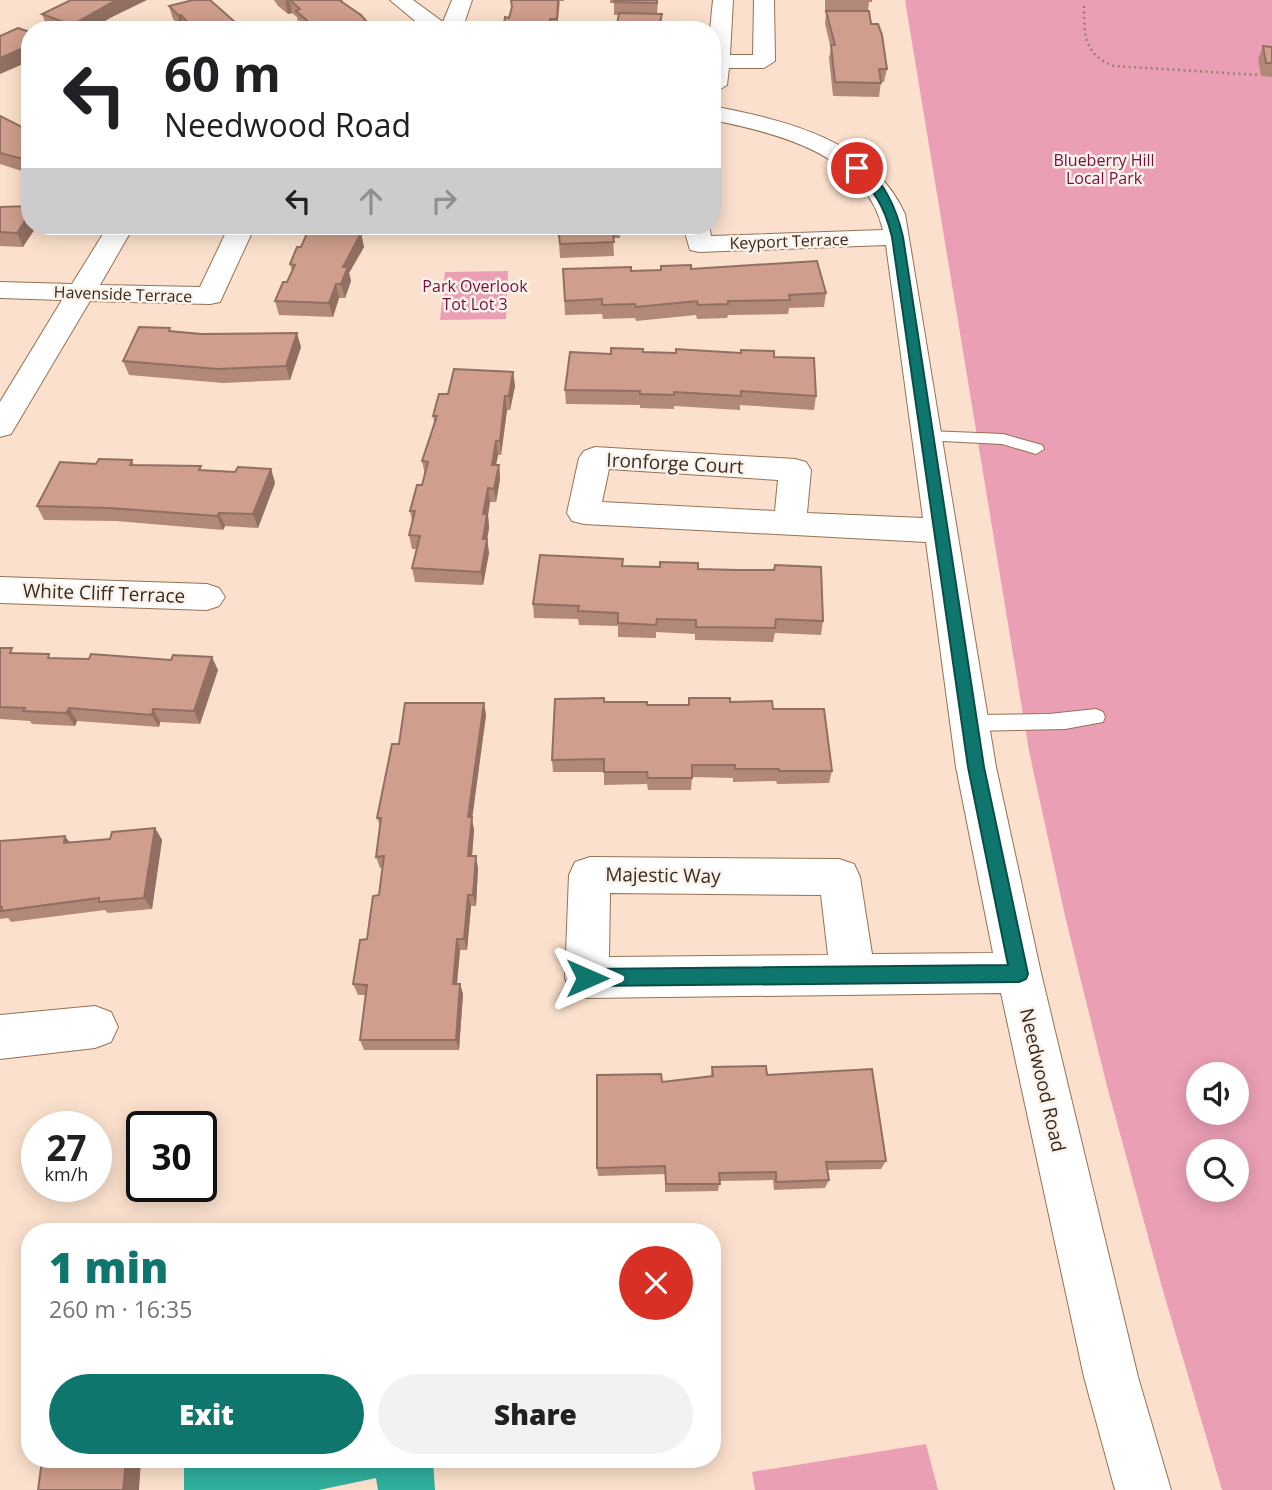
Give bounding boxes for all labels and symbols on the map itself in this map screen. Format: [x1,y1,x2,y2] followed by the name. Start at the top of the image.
[827,138,887,198] pin
[1053,149,1155,189] park label: Blueberry Hill Local Park
[729,228,849,254] street label: Keyport Terrace
[422,275,528,315] park label: Park Overlook Tot Lot 3
[53,281,193,307] street label: Havenside Terrace
[606,446,744,480] street label: Ironforge Court
[22,577,186,609] street label: White Cliff Terrace
[605,861,721,889] street label: Majestic Way
[550,941,624,1015] position arrow
[1014,1006,1072,1154] street label: Needwood Road
[126,1111,217,1202] speed limit sign: 30

